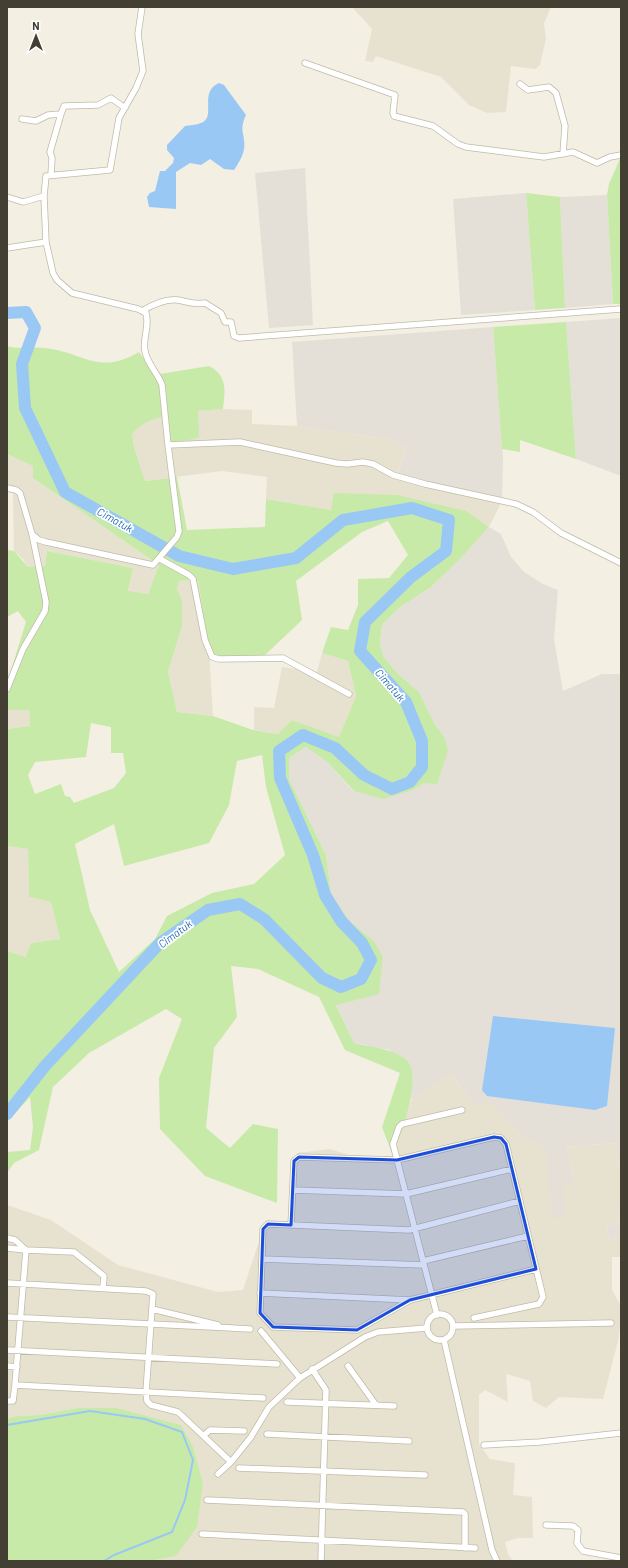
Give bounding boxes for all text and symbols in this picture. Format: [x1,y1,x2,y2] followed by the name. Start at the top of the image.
[16,16,56,56] north arrow
[32,19,40,32] text: N
[95,504,136,535] water label: Cimatuk
[373,666,408,704] water label: Cimatuk
[155,916,195,950] water label: Cimatuk

